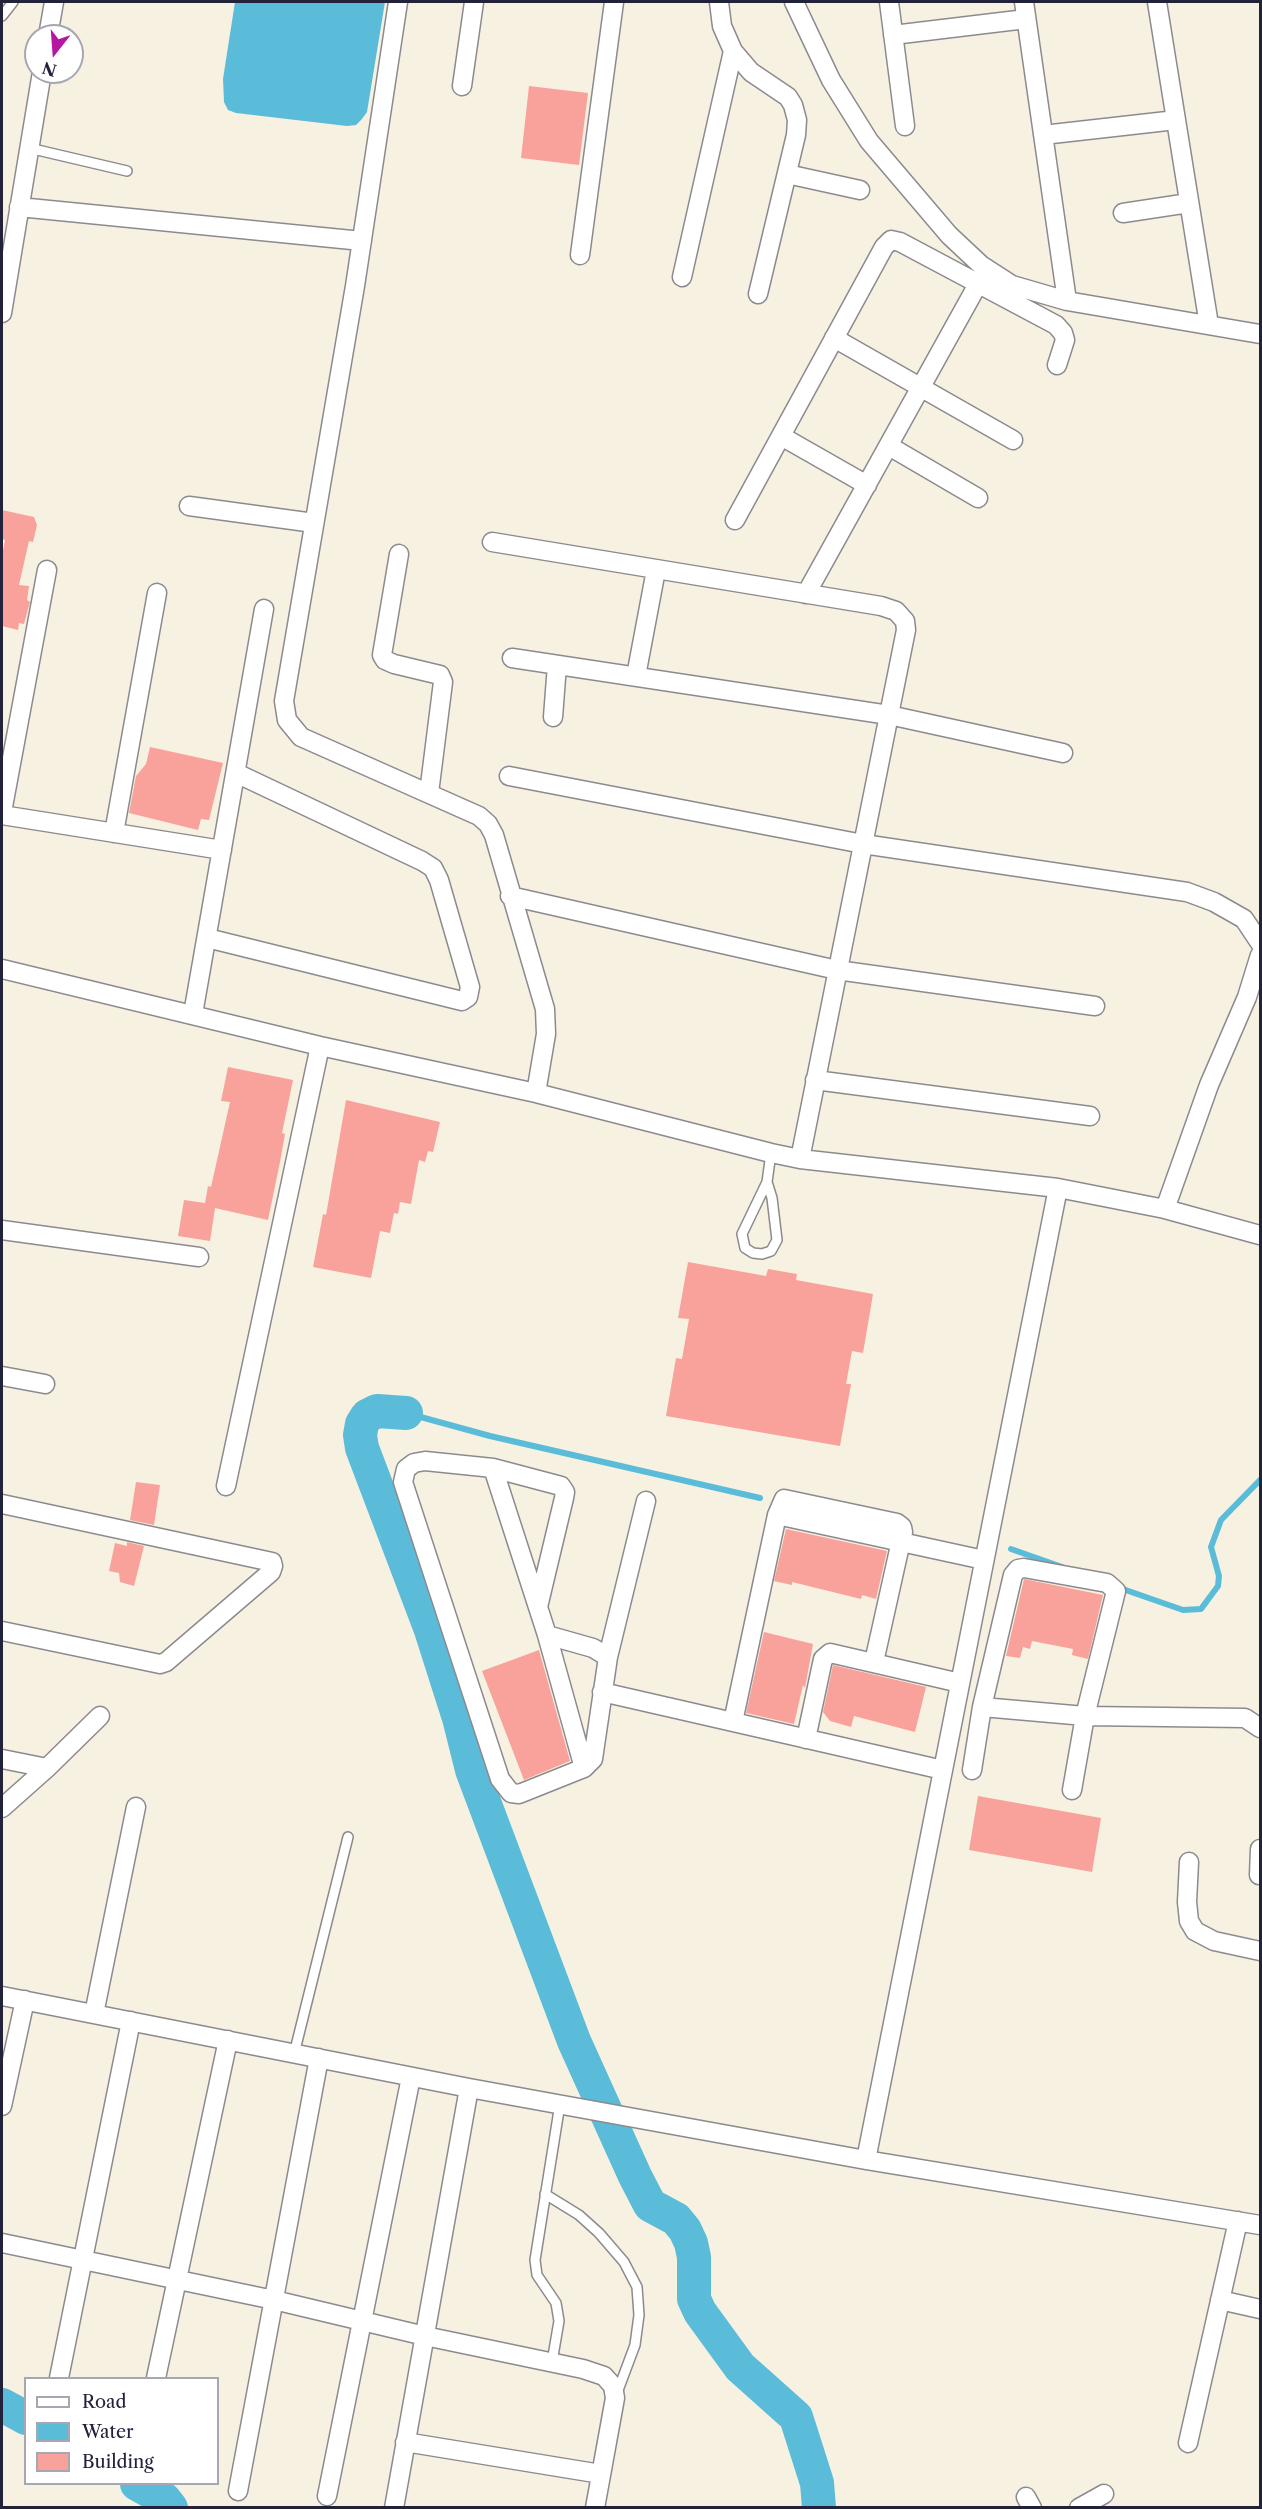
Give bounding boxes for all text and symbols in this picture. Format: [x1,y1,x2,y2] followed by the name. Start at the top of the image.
[24,24,84,84] north arrow
[40,58,59,81] text: N
[24,2377,219,2485] legend
[82,2391,127,2413] text: Road
[82,2421,134,2443] text: Water
[82,2451,154,2473] text: Building

